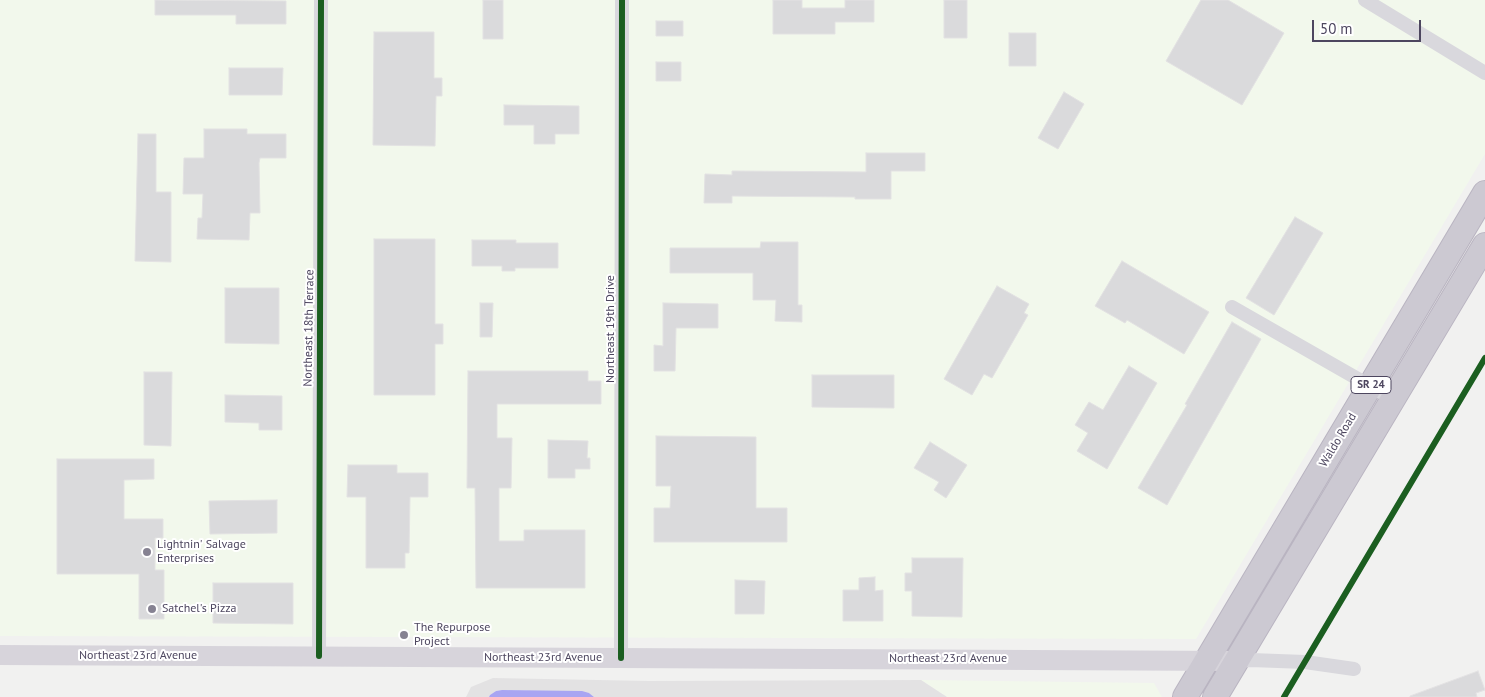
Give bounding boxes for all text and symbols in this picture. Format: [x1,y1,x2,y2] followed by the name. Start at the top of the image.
[1315,10,1424,42] scale bar
[1320,19,1353,38] text: 50 m
[301,269,317,387] street label: Northeast 18th Terrace
[604,275,618,383] street label: Northeast 19th Drive
[1351,376,1391,394] road number: SR 24
[1316,410,1360,470] street label: Waldo Road
[157,538,246,566] place label: Lightnin' Salvage Enterprises
[141,546,153,558] marker: Lightnin' Salvage Enterprises
[162,602,237,616] place label: Satchel's Pizza
[146,603,158,615] marker: Satchel's Pizza
[414,621,490,649] place label: The Repurpose Project
[398,629,410,641] marker: The Repurpose Project
[79,649,197,663] street label: Northeast 23rd Avenue
[484,651,602,665] street label: Northeast 23rd Avenue
[889,652,1007,666] street label: Northeast 23rd Avenue

